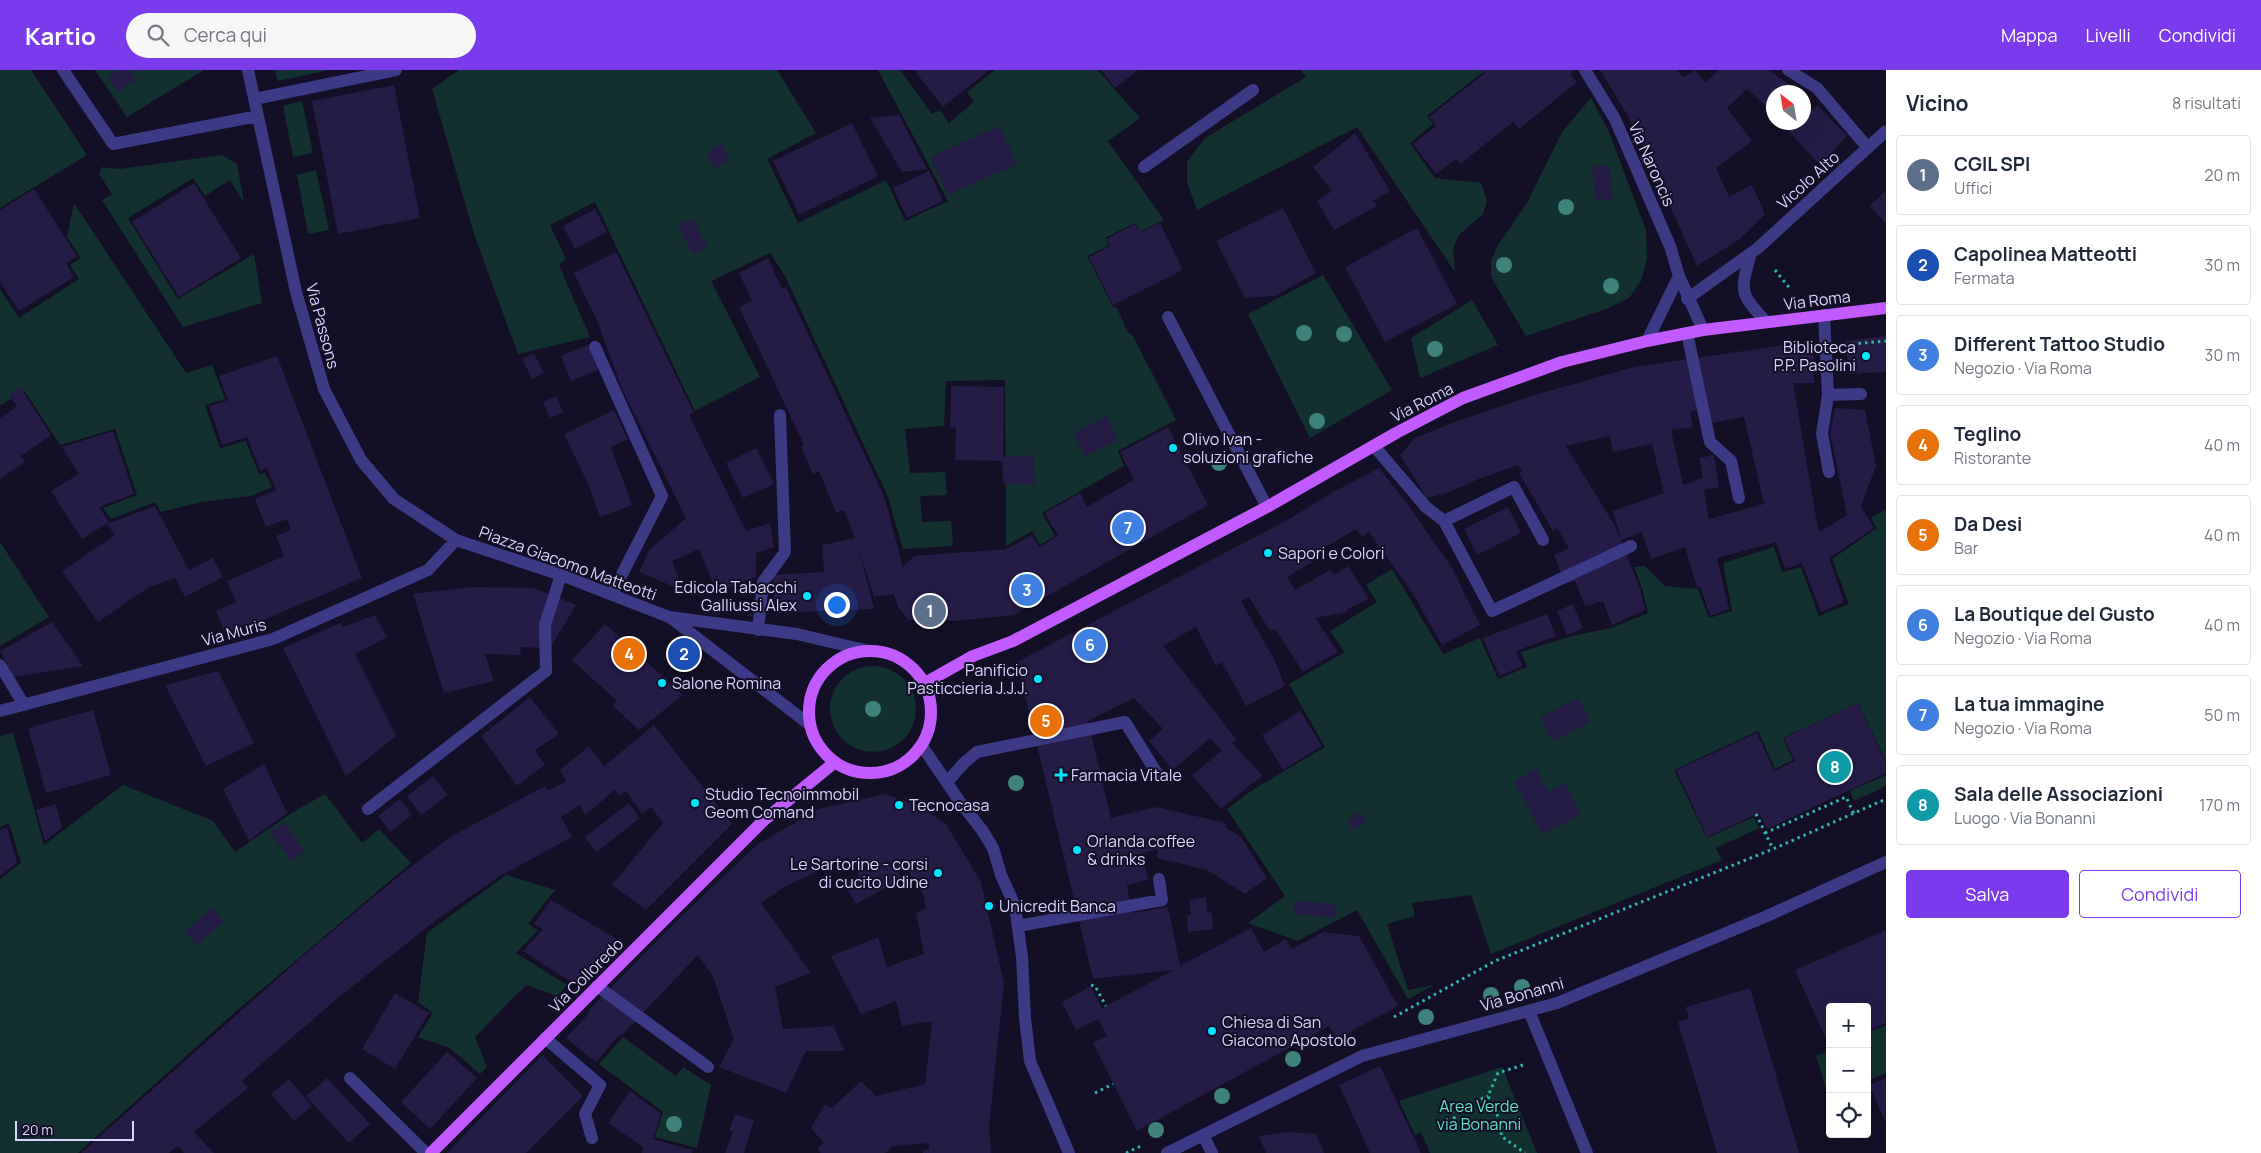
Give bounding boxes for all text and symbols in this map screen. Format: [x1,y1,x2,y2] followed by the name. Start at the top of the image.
[126,13,476,58] search box
[25,19,96,52] text: Kartio
[144,21,172,49] icon: search
[184,22,267,48] text: Cerca qui
[2001,23,2057,47] text: Mappa
[2085,23,2131,47] text: Livelli
[2159,23,2236,47] text: Condividi
[1766,85,1811,130] north arrow
[1906,89,1969,117] text: Vicino
[2172,92,2241,114] text: 8 risultati
[1624,118,1680,210] street label: Via Naroncis
[1772,146,1844,214] street label: Vicolo Alto
[1954,151,2030,177] text: CGIL SPI
[1919,164,1927,186] text: 1
[2204,164,2240,186] text: 20 m
[1954,177,1992,199] text: Uffici
[1954,241,2137,267] text: Capolinea Matteotti
[1918,254,1928,276] text: 2
[2205,254,2240,276] text: 30 m
[1954,267,2015,289] text: Fermata
[301,281,345,371] street label: Via Passons
[1782,285,1852,315] street label: Via Roma
[1954,331,2165,357] text: Different Tattoo Studio
[1774,336,1856,376] place label: Biblioteca P.P. Pasolini
[1918,344,1928,366] text: 3
[2205,344,2240,366] text: 30 m
[1860,350,1872,362] marker: Biblioteca P.P. Pasolini
[1954,357,2092,379] text: Negozio · Via Roma
[1387,377,1457,427] street label: Via Roma
[1954,421,2021,447] text: Teglino
[1183,428,1313,468] place label: Olivo Ivan - soluzioni grafiche
[1918,434,1928,456] text: 4
[2204,434,2240,456] text: 40 m
[1167,442,1179,454] marker: Olivo Ivan - soluzioni grafiche
[1954,447,2031,469] text: Ristorante
[1112,509,1144,547] pin: 7
[1954,511,2022,537] text: Da Desi
[476,521,660,605] street label: Piazza Giacomo Matteotti
[1918,524,1928,546] text: 5
[2204,524,2240,546] text: 40 m
[1954,537,1978,559] text: Bar
[1278,542,1385,564] place label: Sapori e Colori
[1262,547,1274,559] marker: Sapori e Colori
[1011,571,1043,609] pin: 3
[674,576,798,616] place label: Edicola Tabacchi Galliussi Alex
[801,590,813,602] marker: Edicola Tabacchi Galliussi Alex
[824,592,850,618] your location
[914,592,946,630] pin: 1
[1954,601,2155,627] text: La Boutique del Gusto
[199,613,269,651] street label: Via Muris
[1918,614,1928,636] text: 6
[2204,614,2240,636] text: 40 m
[1074,626,1106,664] pin: 6
[1954,627,2092,649] text: Negozio · Via Roma
[613,635,645,673] pin: 4
[668,635,700,673] pin: 2
[907,659,1028,699] place label: Panificio Pasticcieria J.J.J.
[672,672,781,694] place label: Salone Romina
[1032,673,1044,685] marker: Panificio Pasticcieria J.J.J.
[656,677,668,689] marker: Salone Romina
[1954,691,2104,717] text: La tua immagine
[1030,702,1062,740] pin: 5
[1919,704,1927,726] text: 7
[2204,704,2240,726] text: 50 m
[1954,717,2092,739] text: Negozio · Via Roma
[1819,748,1851,786] pin: 8
[1071,764,1182,786] place label: Farmacia Vitale
[1055,769,1067,781] marker: Farmacia Vitale
[1954,781,2163,807] text: Sala delle Associazioni
[705,783,859,823] place label: Studio Tecnoimmobil Geom Comand
[909,794,989,816] place label: Tecnocasa
[1918,794,1928,816] text: 8
[2199,794,2240,816] text: 170 m
[689,797,701,809] marker: Studio Tecnoimmobil Geom Comand
[893,799,905,811] marker: Tecnocasa
[1954,807,2096,829] text: Luogo · Via Bonanni
[1087,830,1195,870] place label: Orlanda coffee & drinks
[1071,844,1083,856] marker: Orlanda coffee & drinks
[790,853,928,893] place label: Le Sartorine - corsi di cucito Udine
[932,867,944,879] marker: Le Sartorine - corsi di cucito Udine
[1906,870,2069,918] button: Salva
[2079,870,2241,918] button: Condividi
[999,895,1116,917] place label: Unicredit Banca
[983,900,995,912] marker: Unicredit Banca
[544,933,628,1017] street label: Via Colloredo
[1478,972,1566,1016] street label: Via Bonanni
[1826,1003,1871,1138] map controls
[1826,1003,1871,1048] button: +
[1222,1011,1356,1051] place label: Chiesa di San Giacomo Apostolo
[1206,1025,1218,1037] marker: Chiesa di San Giacomo Apostolo
[1826,1048,1871,1093] button: −
[1826,1093,1871,1138] button: locate
[1437,1095,1521,1135] park label: Area Verde via Bonanni
[15,1118,134,1141] scale bar
[22,1120,53,1139] text: 20 m

